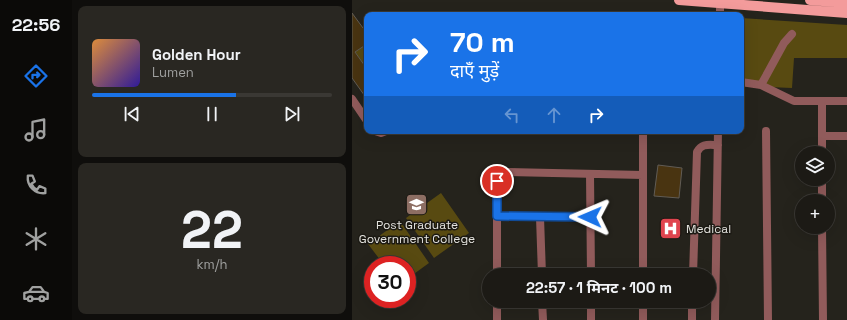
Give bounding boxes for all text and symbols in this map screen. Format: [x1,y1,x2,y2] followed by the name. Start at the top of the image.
[12,13,60,36] text: 22:56
[450,24,515,60] text: 70 m
[384,28,436,80] icon: right
[152,45,241,64] text: Golden Hour
[450,59,499,82] text: दाएँ मुड़ें
[22,62,50,90] icon: directions
[152,64,194,81] text: Lumen
[121,103,143,125] icon: previous
[201,103,223,125] icon: pause
[281,103,303,125] icon: next
[501,104,523,126] icon: left
[543,104,565,126] icon: ahead
[585,104,607,126] icon: right
[22,116,50,144] icon: music
[795,146,835,234] map controls
[795,146,835,186] button: layers
[480,164,514,198] pin
[486,170,508,192] icon: arrive
[22,171,50,199] icon: phone
[404,191,430,217] school or university icon: Post Graduate Government College
[795,194,835,234] button: +
[569,196,611,238] position arrow
[181,197,243,263] text: 22
[657,216,683,242] hospital icon: Medical
[359,217,475,247] place label: Post Graduate Government College
[686,221,731,237] place label: Medical
[22,225,50,253] icon: climate
[197,256,227,273] text: km/h
[364,256,416,308] speed limit sign: 30
[526,278,672,297] text: 22:57 · 1 मिनट · 100 m
[22,279,50,307] icon: car

